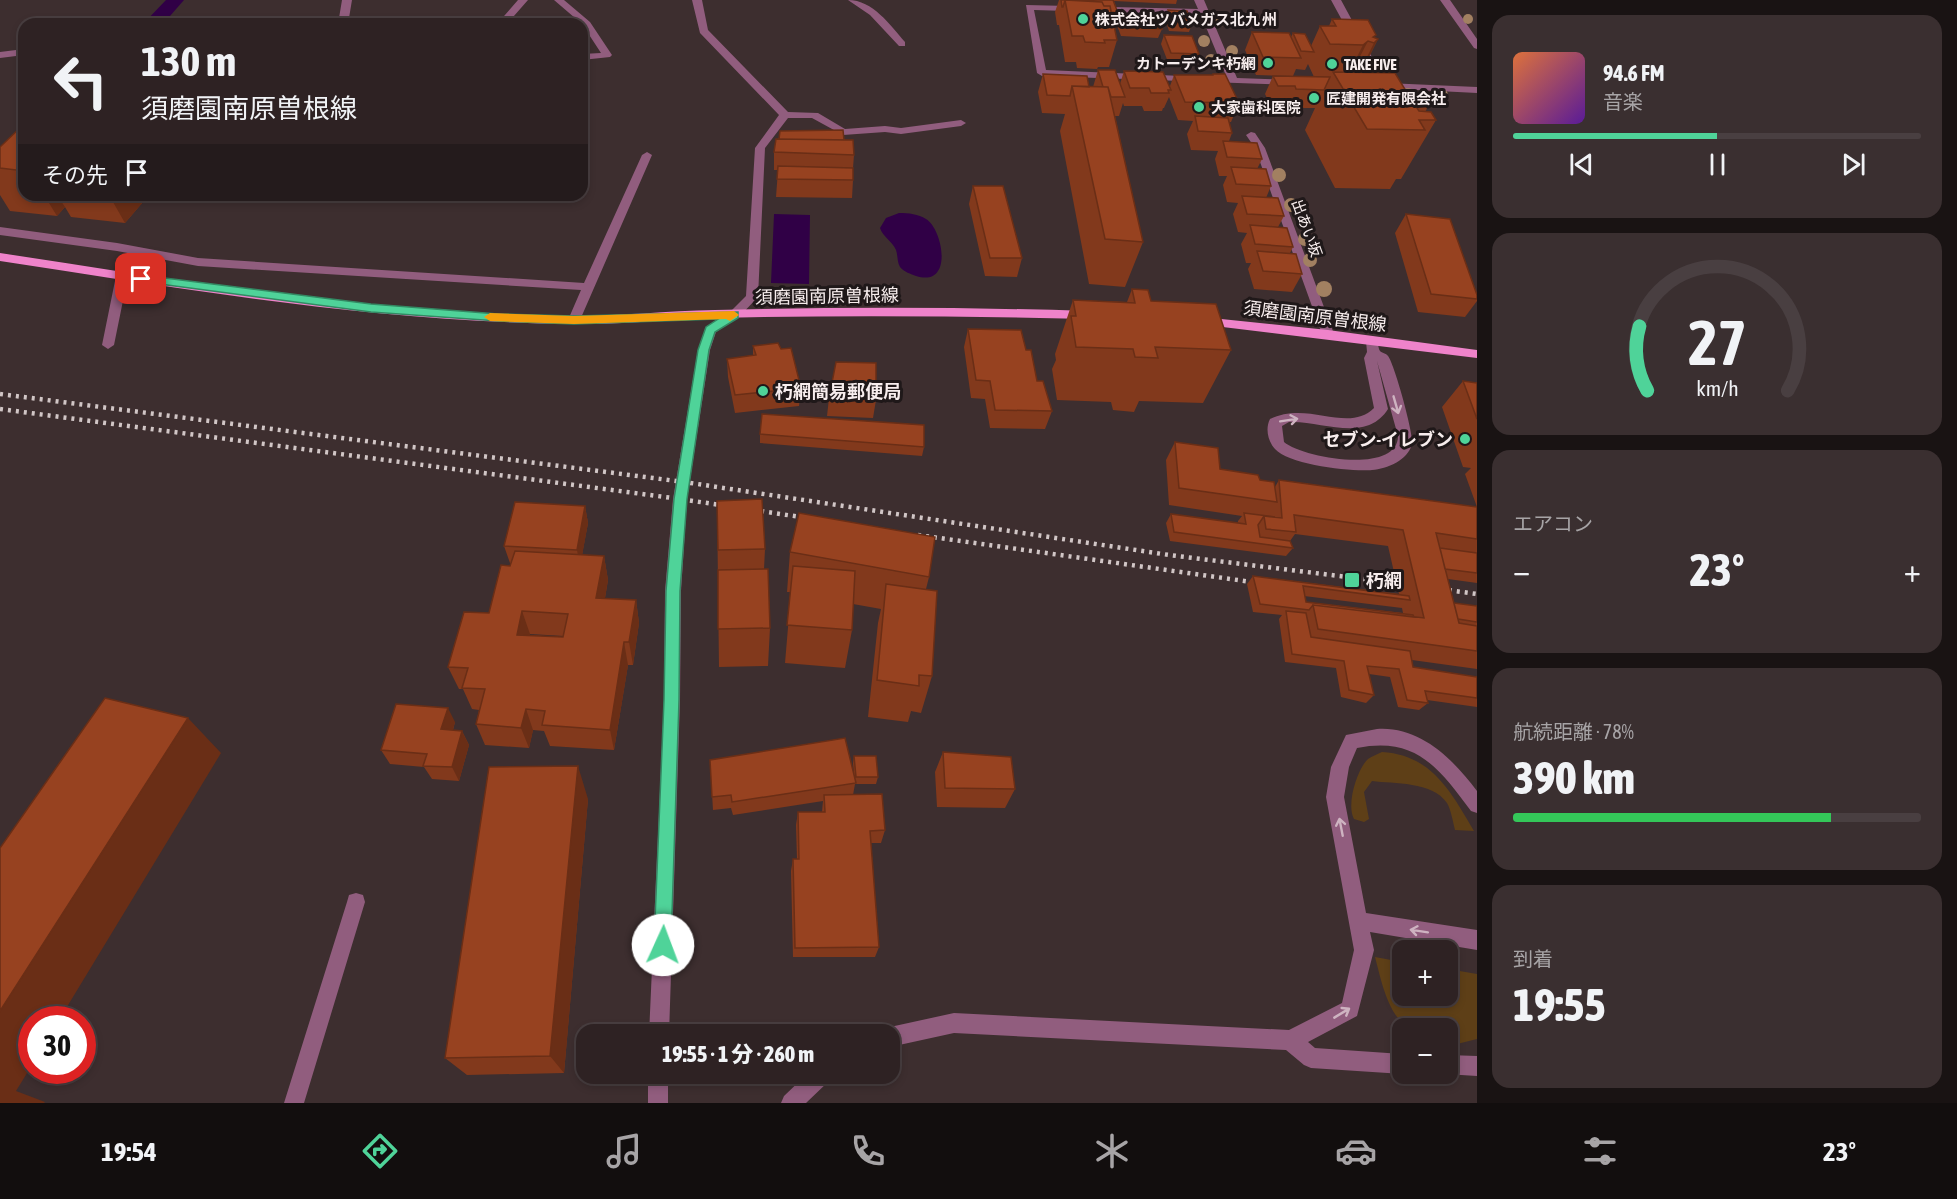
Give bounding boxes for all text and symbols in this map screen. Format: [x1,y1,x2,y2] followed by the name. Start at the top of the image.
[1095,11,1277,28] place label: 株式会社ツバメガス北九 州
[1076,12,1090,26] marker: 株式会社ツバメガス北九 州
[141,37,236,85] text: 130 m
[42,42,120,120] icon: left
[1136,55,1256,72] place label: カトーデンキ朽網
[1261,56,1275,70] marker: カトーデンキ朽網
[1344,56,1397,73] place label: TAKE FIVE
[1325,57,1339,71] marker: TAKE FIVE
[1603,60,1665,86] text: 94.6 FM
[1326,90,1446,107] place label: 匠建開発有限会社
[1603,90,1643,113] text: 音楽
[1307,91,1321,105] marker: 匠建開発有限会社
[141,93,357,124] text: 須磨園南原曽根線
[1211,99,1301,116] place label: 大家歯科医院
[1192,100,1206,114] marker: 大家歯科医院
[1565,148,1598,181] icon: previous
[1701,148,1734,181] icon: pause
[1837,148,1870,181] icon: next
[120,156,153,189] icon: arrive
[42,162,108,188] text: その先
[1289,197,1325,259] street label: 出あい坂
[115,253,166,304] pin
[124,262,157,295] icon: arrive
[755,284,899,308] street label: 須磨園南原曽根線
[1242,297,1388,335] street label: 須磨園南原曽根線
[1688,307,1746,378] text: 27
[1696,376,1738,401] text: km/h
[775,381,901,402] place label: 朽網簡易郵便局
[756,384,770,398] marker: 朽網簡易郵便局
[1391,395,1402,414] one-way arrow
[1279,414,1298,425] one-way arrow
[1323,429,1453,450] place label: セブン-イレブン
[1458,432,1472,446] marker: セブン-イレブン
[1513,512,1593,535] text: エアコン
[1690,544,1744,596] text: 23°
[1513,551,1530,589] text: −
[1904,551,1921,589] text: +
[1366,570,1402,591] place label: 朽網
[1343,571,1361,589] marker: 朽網
[1513,720,1634,743] text: 航続距離 · 78%
[1513,752,1635,804] text: 390 km
[1335,818,1346,837] one-way arrow
[631,913,695,977] position arrow
[1410,925,1430,936] one-way arrow
[1392,940,1458,1084] map controls
[1392,940,1458,1006] button: +
[1513,947,1553,970] text: 到着
[1513,979,1606,1031] text: 19:55
[18,1006,96,1084] speed limit sign: 30
[1333,1007,1350,1019] one-way arrow
[1392,1018,1458,1084] button: −
[662,1041,814,1067] text: 19:55 · 1 分 · 260 m
[359,1130,401,1172] icon: directions
[603,1130,645,1172] icon: music
[847,1130,889,1172] icon: phone
[1091,1130,1133,1172] icon: climate
[1335,1130,1377,1172] icon: car
[1579,1130,1621,1172] icon: filters
[101,1136,157,1167] text: 19:54
[1823,1136,1856,1167] text: 23°

